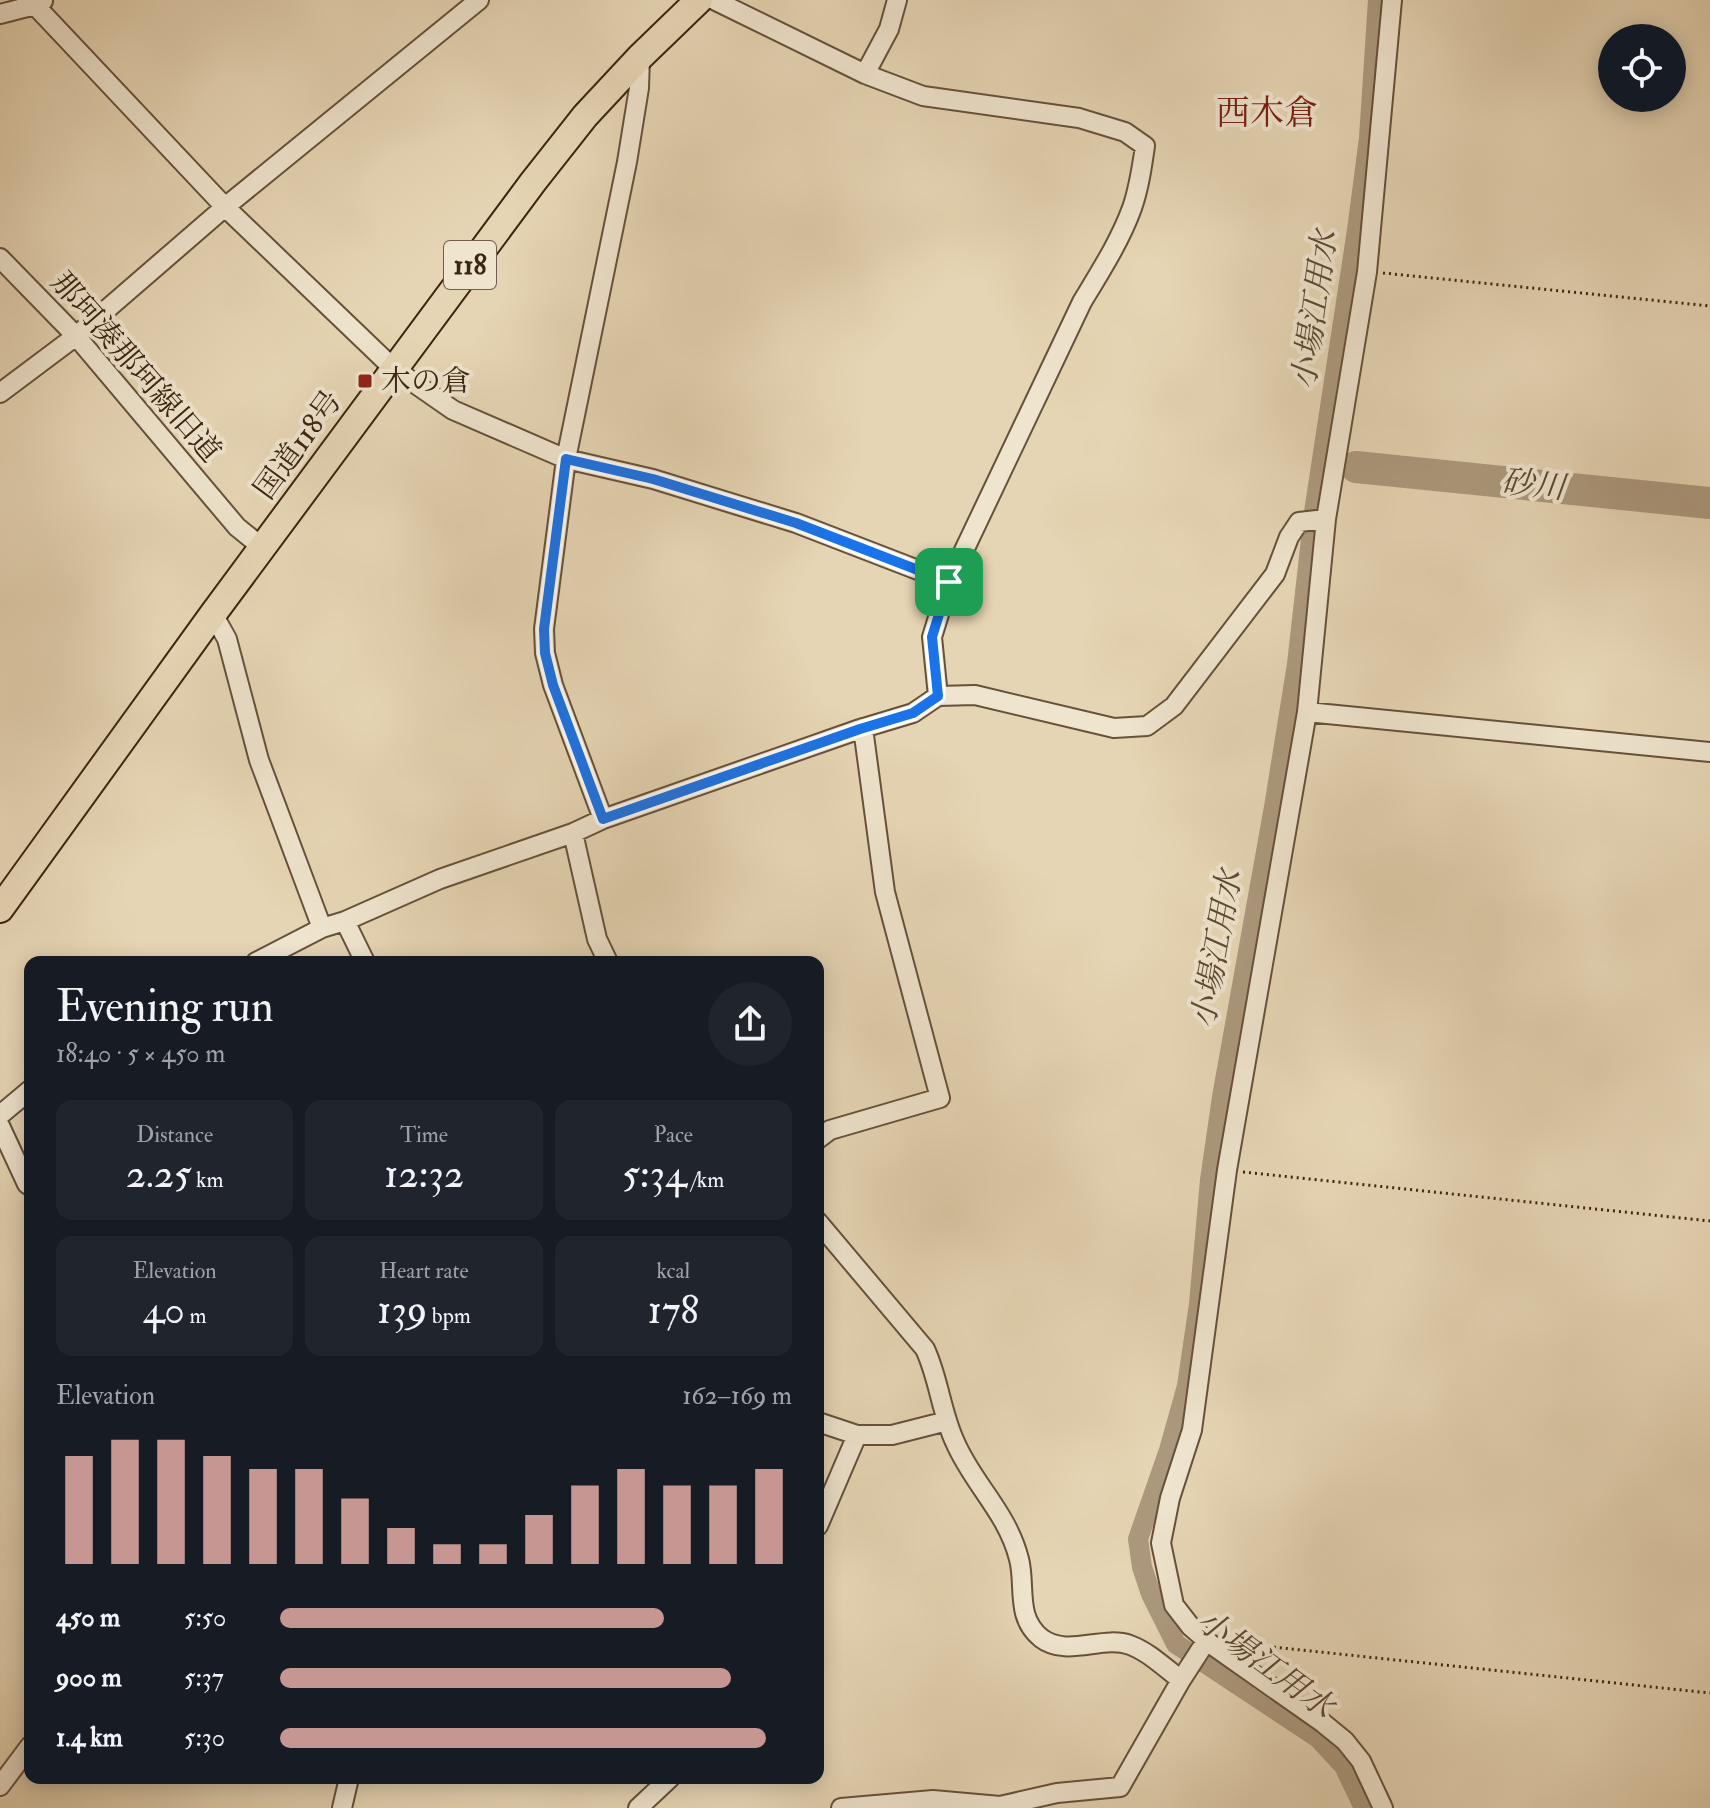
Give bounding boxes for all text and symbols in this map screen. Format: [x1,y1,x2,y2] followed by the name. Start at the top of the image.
[1598,24,1686,112] map controls
[1598,24,1686,112] button: locate
[1216,92,1318,135] district label: 西木倉
[1284,225,1346,392] water label: 小場江用水
[444,241,496,289] road number: 118
[43,264,229,470] street label: 那珂湊那珂線旧道
[381,363,471,400] place label: 木の倉
[356,372,374,390] marker: 木の倉
[246,383,350,507] street label: 国道118号
[1499,462,1570,509] water label: 砂川
[915,548,983,616] pin
[927,560,971,604] icon: arrive
[1183,864,1251,1031] water label: 小場江用水
[56,980,274,1035] text: Evening run
[708,982,792,1066] button: share
[56,1038,225,1070] text: 18:40 · 5 × 450 m
[136,1121,213,1149] text: Distance
[400,1121,448,1149] text: Time
[654,1121,693,1149] text: Pace
[126,1149,191,1200] text: 2.25
[384,1149,464,1200] text: 12:32
[622,1149,687,1200] text: 5:34
[191,1166,224,1194] text: km
[687,1166,724,1194] text: /km
[133,1257,217,1285] text: Elevation
[379,1257,469,1285] text: Heart rate
[656,1257,690,1285] text: kcal
[143,1285,185,1336] text: 40
[377,1285,427,1336] text: 139
[648,1285,699,1336] text: 178
[185,1302,207,1330] text: m
[427,1302,471,1330] text: bpm
[56,1380,155,1412] text: Elevation
[682,1380,792,1412] text: 162–169 m
[1189,1601,1344,1729] water label: 小場江用水
[56,1602,120,1634] text: 450 m
[184,1602,226,1634] text: 5:50
[56,1662,122,1694] text: 900 m
[184,1662,224,1694] text: 5:37
[56,1722,123,1754] text: 1.4 km
[184,1722,225,1754] text: 5:30

